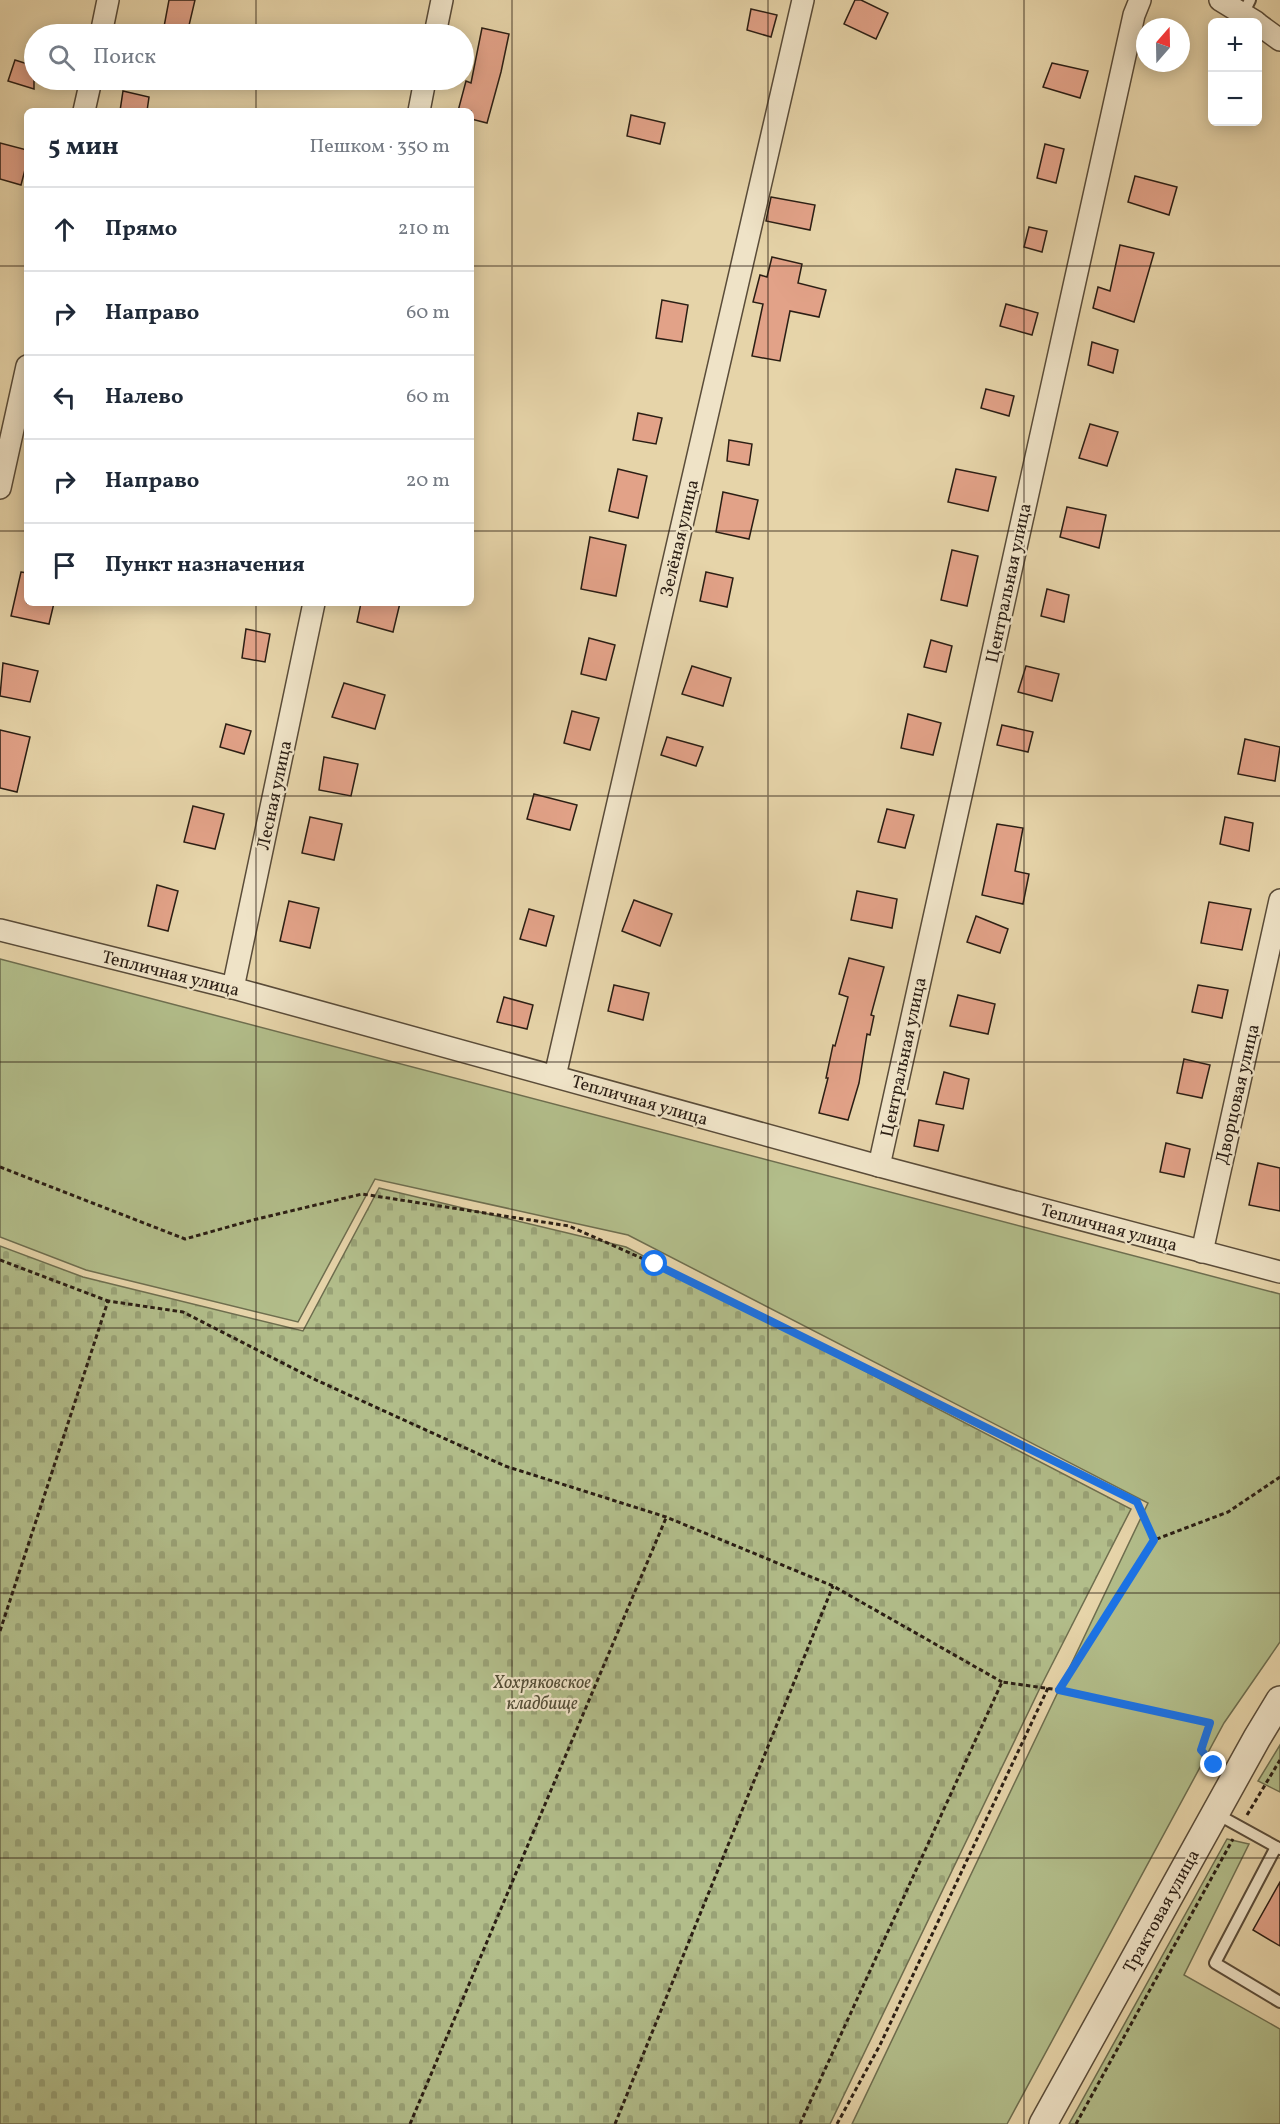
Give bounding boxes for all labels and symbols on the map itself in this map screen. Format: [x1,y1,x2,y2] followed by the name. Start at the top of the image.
[1136,18,1190,72] north arrow
[655,477,706,599] street label: Зелёная улица
[980,501,1039,666] street label: Центральная улица
[252,738,299,852] street label: Лесная улица
[99,945,242,1004] street label: Тепличная улица
[875,975,934,1140] street label: Центральная улица
[1210,1022,1267,1167] street label: Дворцовая улица
[568,1070,711,1133] street label: Тепличная улица
[1037,1198,1180,1259] street label: Тепличная улица
[641,1250,667,1276] route start
[492,1671,591,1717] park label: Хохряковское кладбище
[1200,1751,1226,1777] route end
[1118,1845,1207,1978] street label: Трактовая улица

